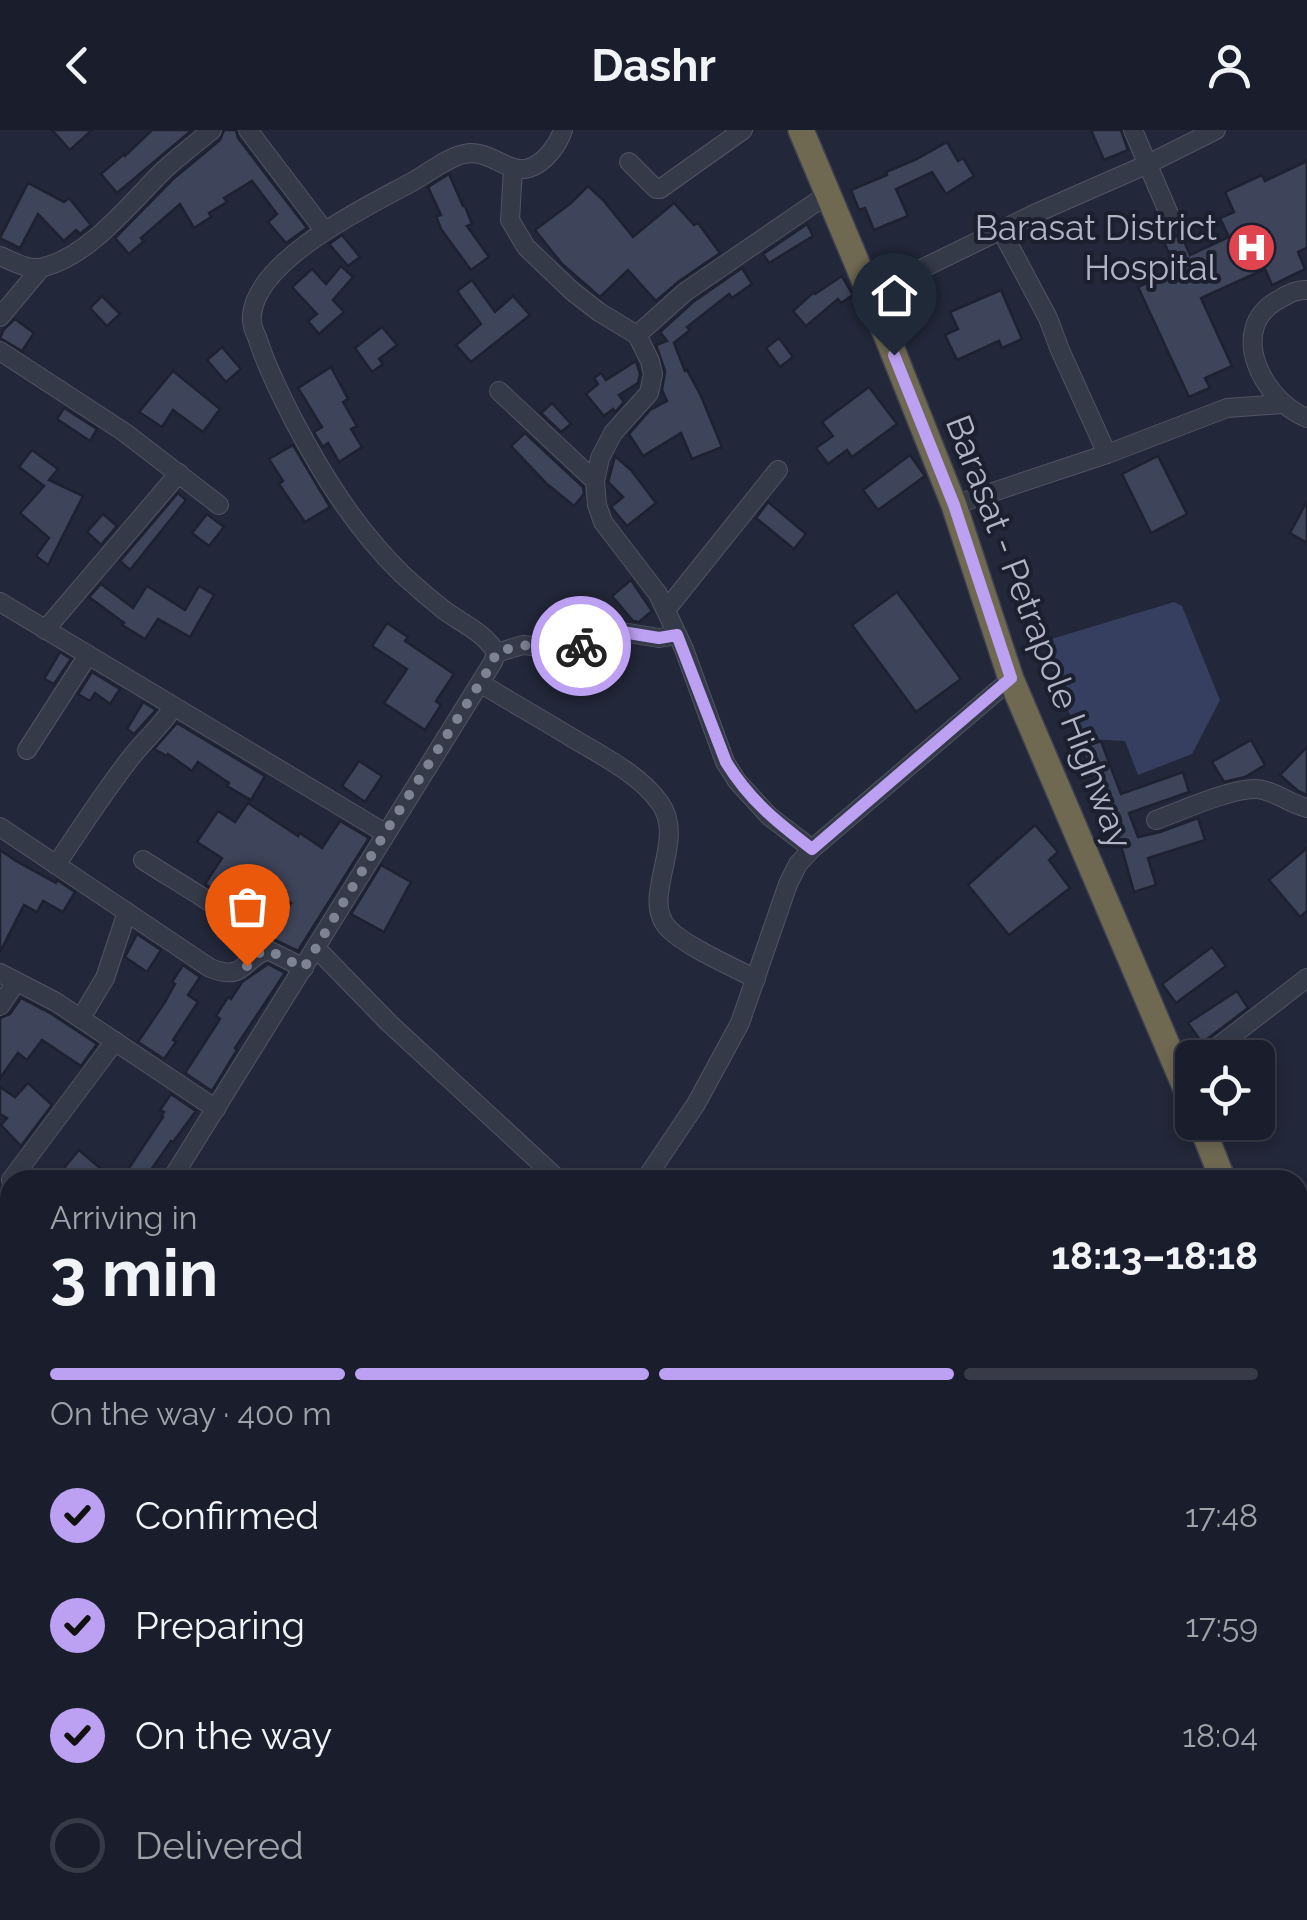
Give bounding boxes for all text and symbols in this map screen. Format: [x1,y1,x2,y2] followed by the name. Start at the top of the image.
[50,38,105,93] icon: back
[1202,38,1257,93] icon: person
[591,39,716,92] text: Dashr
[975,207,1217,288] place label: Barasat District Hospital
[1226,222,1278,274] hospital icon: Barasat District Hospital
[852,253,937,356] pin
[867,268,922,323] icon: home
[938,409,1141,854] street label: Barasat - Petrapole Highway
[531,596,631,696] courier
[554,619,609,674] icon: bike
[205,864,290,967] pin
[220,879,275,934] icon: bag
[1175,1040,1275,1140] map controls
[1175,1040,1275,1140] button: locate
[50,1199,197,1236] text: Arriving in
[1051,1233,1258,1278] text: 18:13–18:18
[50,1235,218,1311] text: 3 min
[50,1395,332,1432] text: On the way · 400 m
[50,1488,105,1543] icon: check
[135,1493,319,1538] text: Confirmed
[1185,1497,1258,1534] text: 17:48
[50,1598,105,1653] icon: check
[135,1603,305,1648] text: Preparing
[1185,1607,1258,1644] text: 17:59
[50,1708,105,1763] icon: check
[135,1713,332,1758] text: On the way
[1182,1717,1258,1754] text: 18:04
[135,1823,304,1868] text: Delivered

